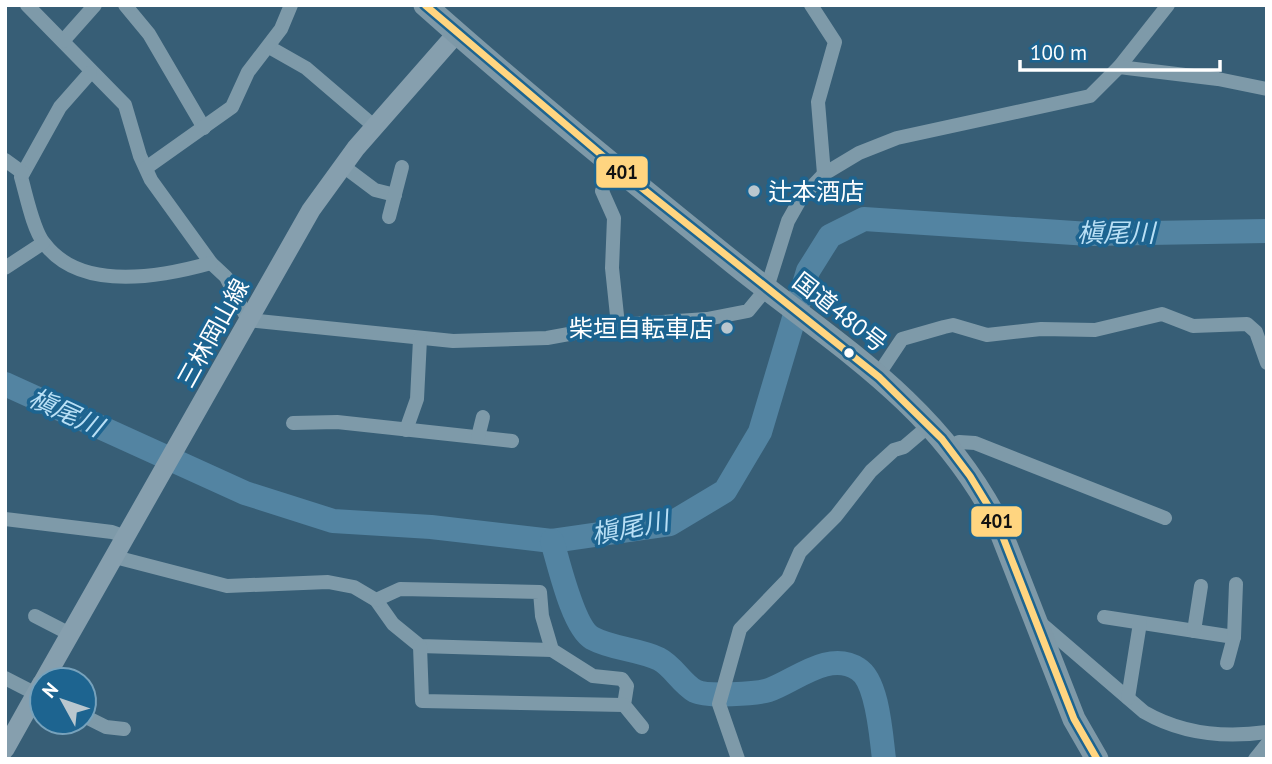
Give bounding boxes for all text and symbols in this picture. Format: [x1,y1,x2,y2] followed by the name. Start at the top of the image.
[1020,28,1220,72] scale bar
[1030,39,1087,66] text: 100 m
[595,155,649,189] line badge: 401
[606,160,638,184] text: 401
[768,176,864,207] place label: 辻本酒店
[746,183,762,199] marker: 辻本酒店
[1077,216,1158,249] water label: 槇尾川
[787,266,893,358] street label: 国道480号
[170,273,256,393] street label: 三林岡山線
[569,313,713,344] place label: 柴垣自転車店
[719,320,735,336] marker: 柴垣自転車店
[842,346,856,360] unlabelled marker
[24,381,111,445] water label: 槇尾川
[589,503,674,551] water label: 槇尾川
[970,505,1023,538] line badge: 401
[981,509,1013,533] text: 401
[28,666,98,736] north arrow
[37,678,63,703] text: N

